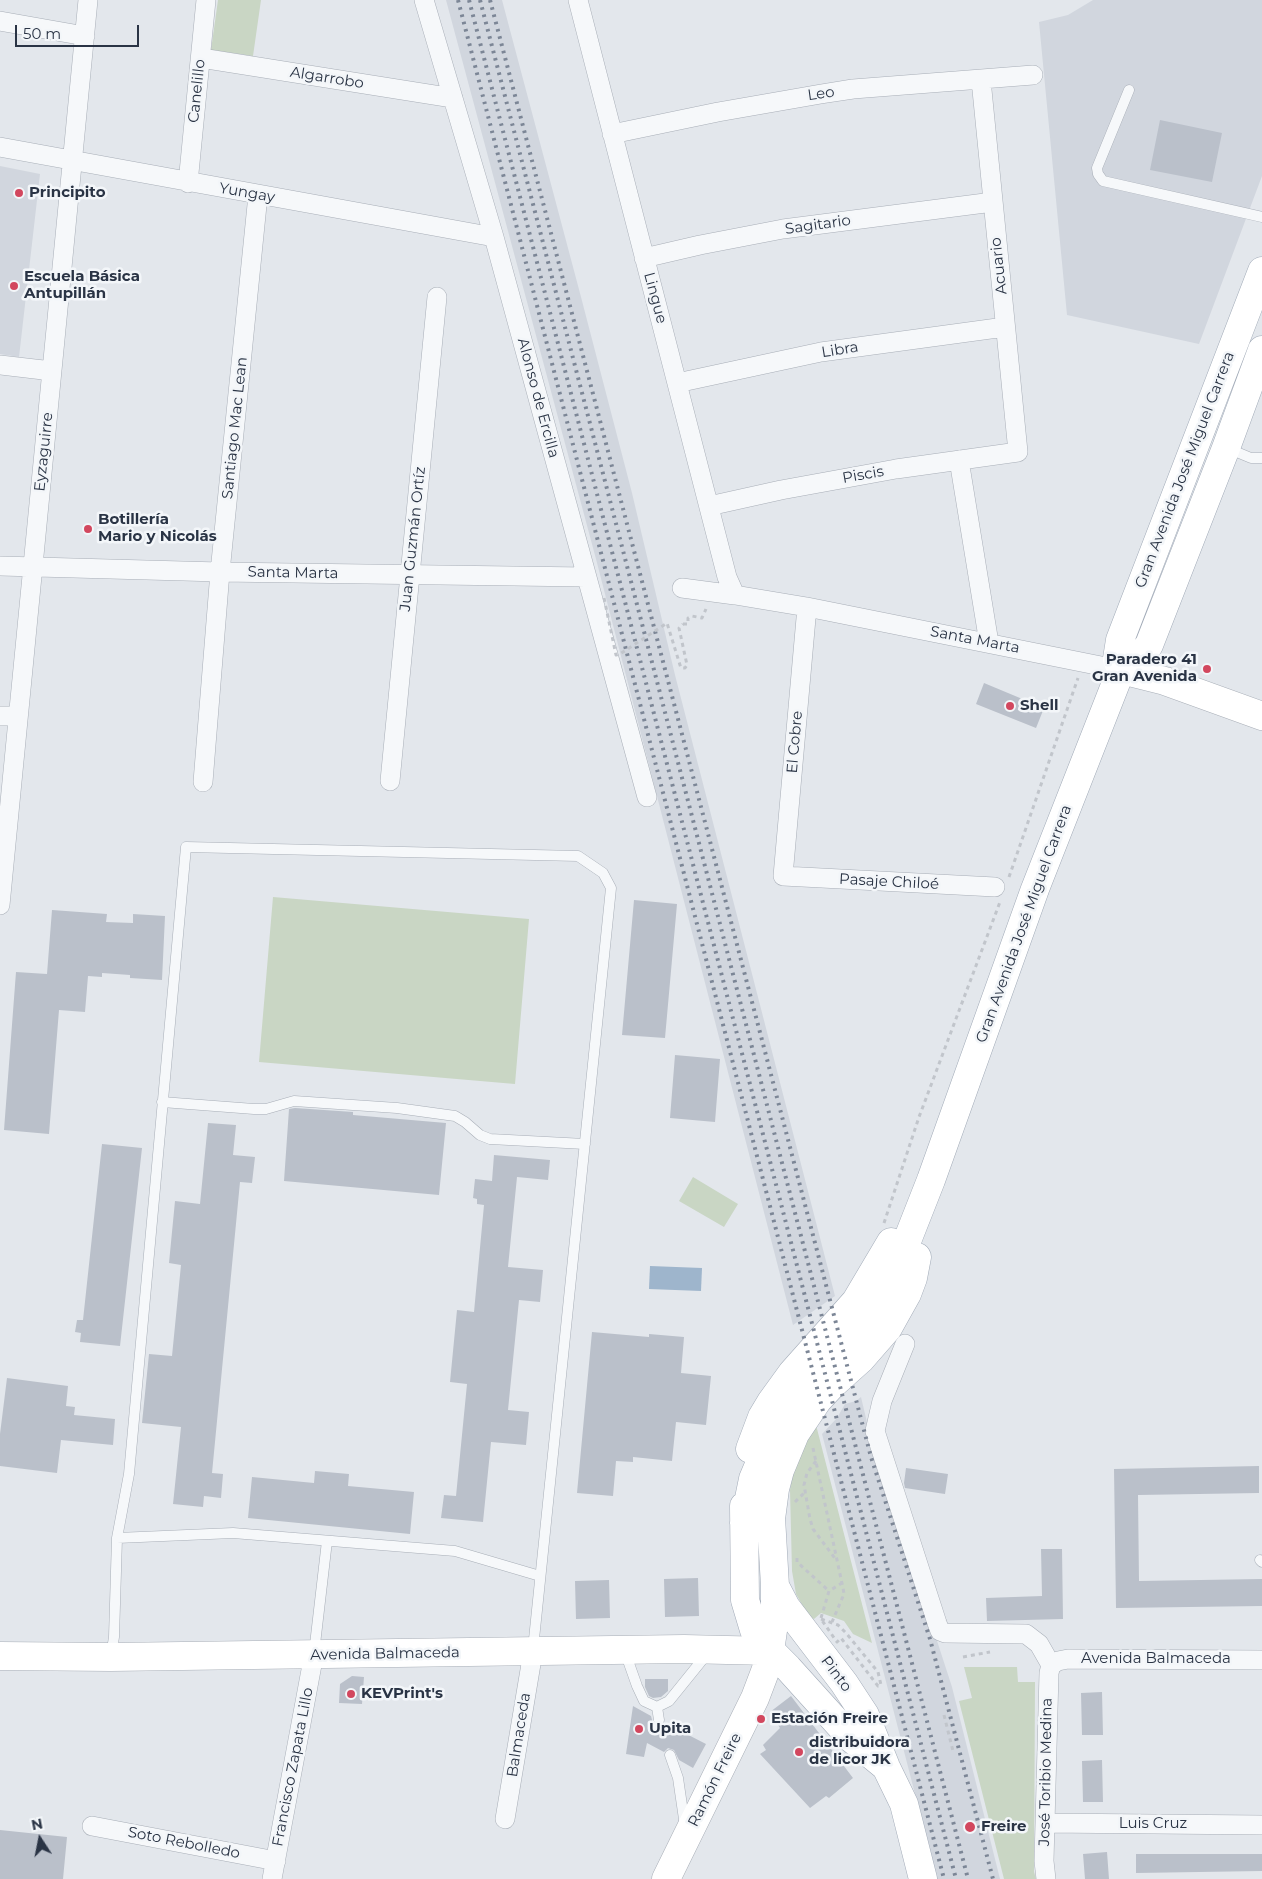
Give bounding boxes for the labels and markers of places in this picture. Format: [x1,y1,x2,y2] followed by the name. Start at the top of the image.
[29,184,105,202] place label: Principito
[13,187,25,199] marker: Principito
[24,268,140,303] place label: Escuela Básica Antupillán
[8,280,20,292] marker: Escuela Básica Antupillán
[98,511,217,546] place label: Botillería Mario y Nicolás
[82,523,94,535] marker: Botillería Mario y Nicolás
[1092,651,1197,686] place label: Paradero 41 Gran Avenida
[1201,663,1213,675] marker: Paradero 41 Gran Avenida
[1020,697,1058,715] place label: Shell
[1004,700,1016,712] marker: Shell
[361,1685,443,1703] place label: KEVPrint's
[345,1688,357,1700] marker: KEVPrint's
[771,1710,888,1728] place label: Estación Freire
[755,1713,767,1725] marker: Estación Freire
[649,1720,691,1738] place label: Upita
[633,1723,645,1735] marker: Upita
[809,1734,910,1769] place label: distribuidora de licor JK
[793,1746,805,1758] marker: distribuidora de licor JK
[981,1818,1027,1836] place label: Freire
[963,1820,977,1834] marker: Freire

